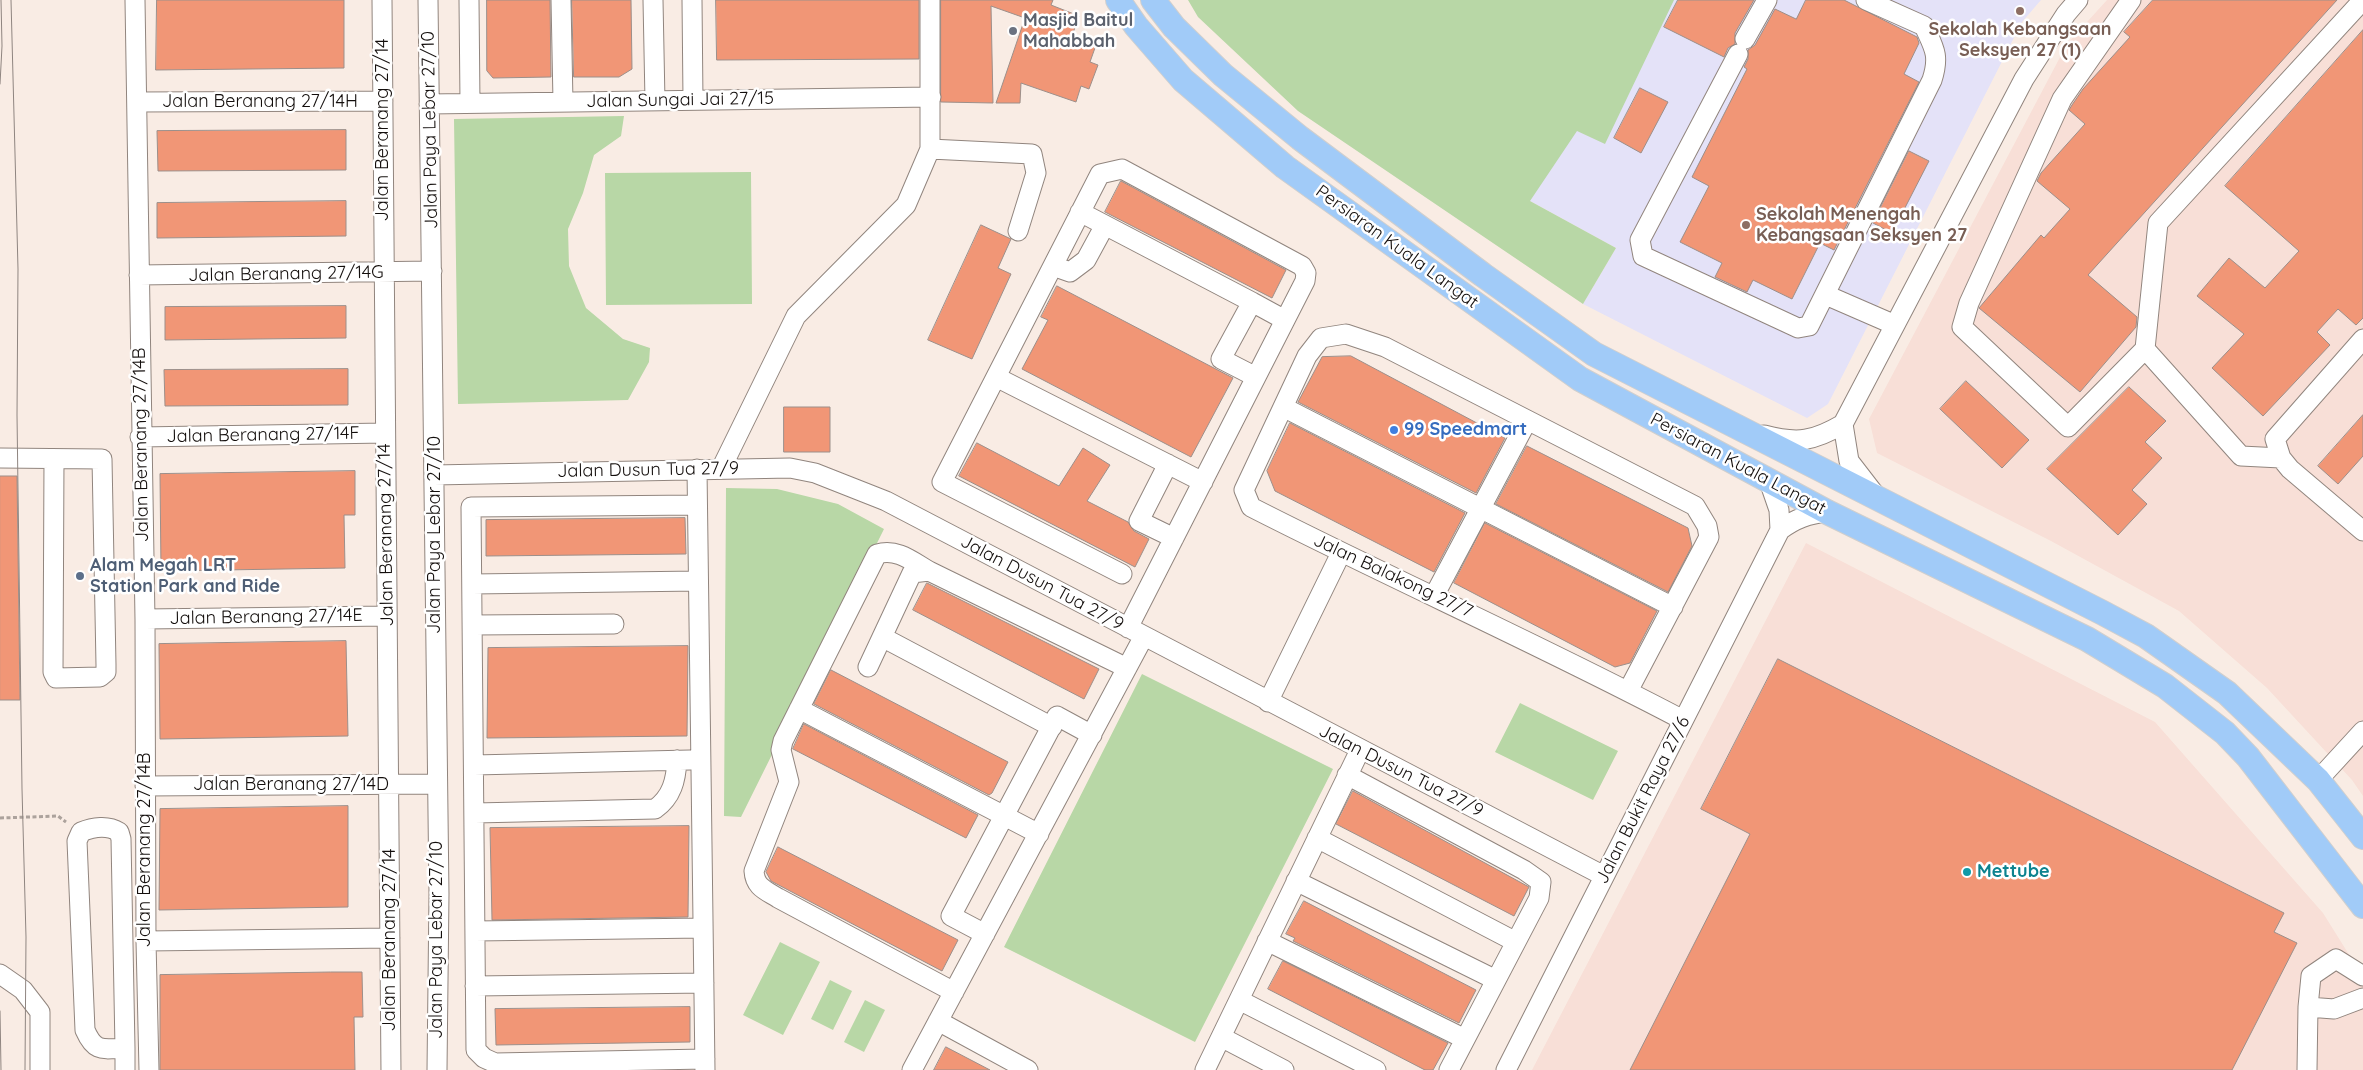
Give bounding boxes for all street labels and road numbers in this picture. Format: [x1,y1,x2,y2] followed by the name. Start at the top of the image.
[417,31,443,229] street label: Jalan Paya Lebar 27/10
[372,38,394,222] street label: Jalan Beranang 27/14
[586,88,774,112] street label: Jalan Sungai Jai 27/15
[162,91,358,113] street label: Jalan Beranang 27/14H
[1311,181,1483,313] street label: Persiaran Kuala Langat
[188,261,384,287] street label: Jalan Beranang 27/14G
[129,347,153,543] street label: Jalan Beranang 27/14B
[1646,408,1830,520] street label: Persiaran Kuala Langat
[166,423,360,447] street label: Jalan Beranang 27/14F
[424,436,446,634] street label: Jalan Paya Lebar 27/10
[374,443,398,627] street label: Jalan Beranang 27/14
[557,458,739,482] street label: Jalan Dusun Tua 27/9
[1310,530,1476,622] street label: Jalan Balakong 27/7
[957,531,1127,635] street label: Jalan Dusun Tua 27/9
[169,605,363,629] street label: Jalan Beranang 27/14E
[1591,713,1695,887] street label: Jalan Bukit Raya 27/6
[1315,720,1487,822] street label: Jalan Dusun Tua 27/9
[134,753,156,947] street label: Jalan Beranang 27/14B
[193,774,389,796] street label: Jalan Beranang 27/14D
[426,841,448,1039] street label: Jalan Paya Lebar 27/10
[379,848,401,1032] street label: Jalan Beranang 27/14

